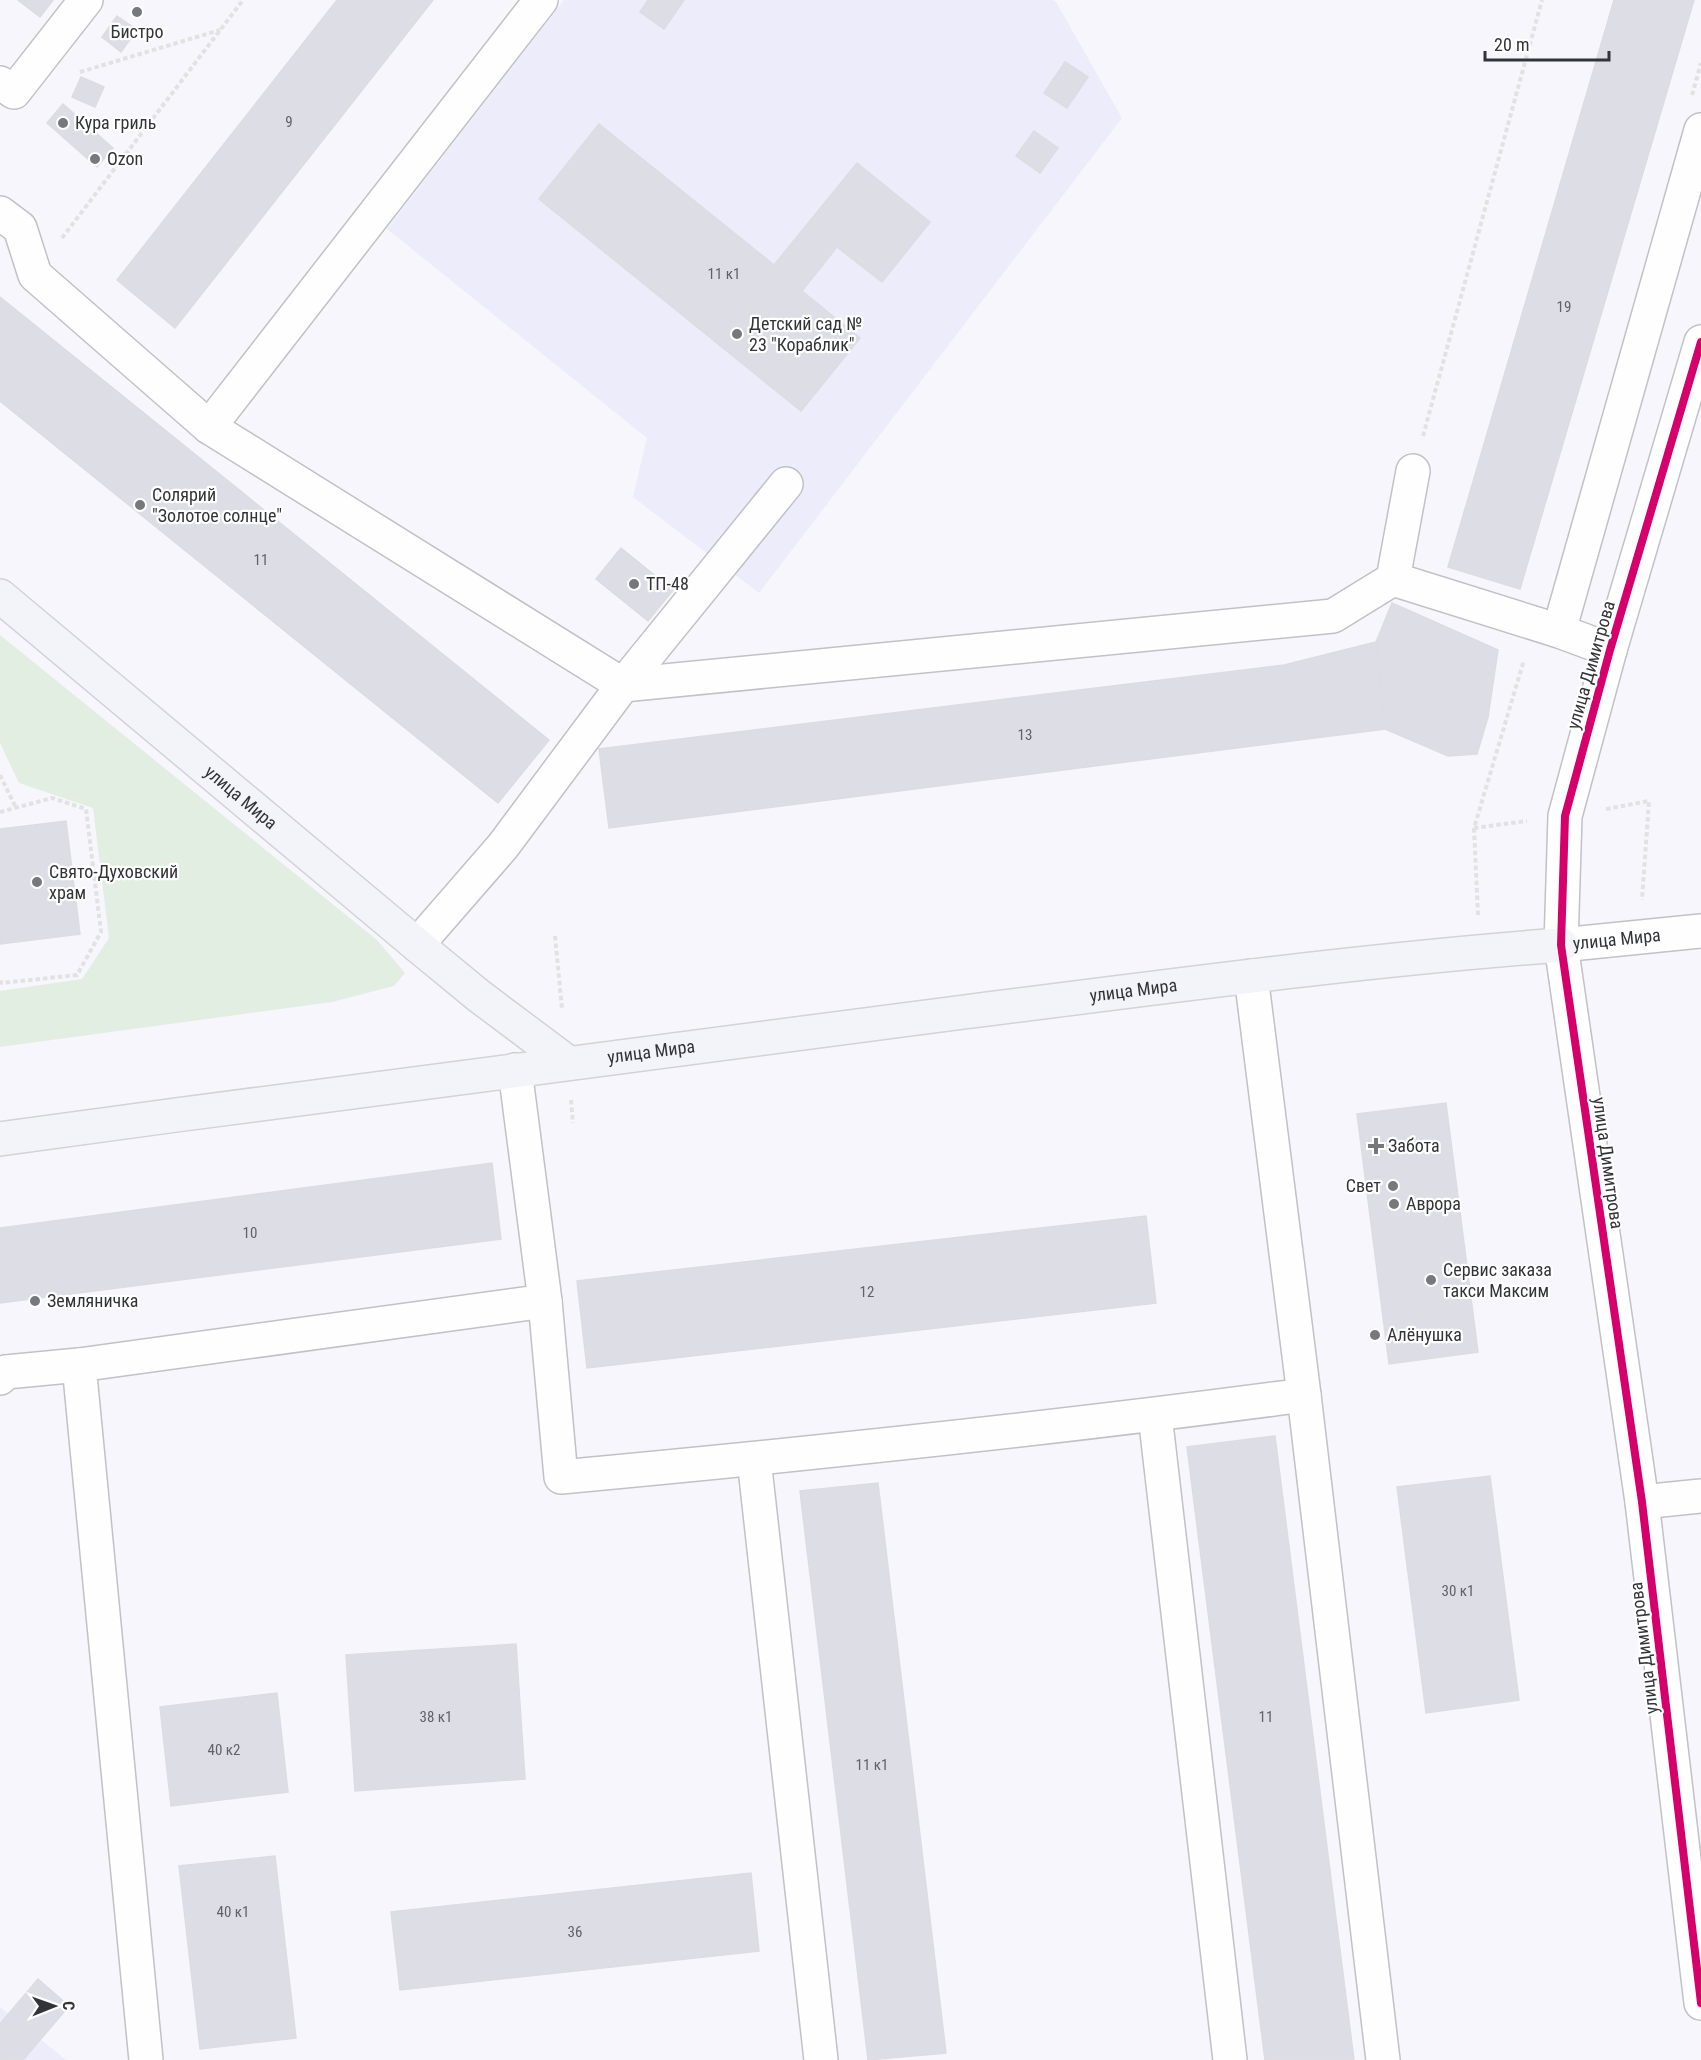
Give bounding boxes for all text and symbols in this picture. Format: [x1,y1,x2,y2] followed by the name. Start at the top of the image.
[130,5,144,19] marker: Бистро
[111,21,163,42] place label: Бистро
[1485,24,1610,62] scale bar
[1494,34,1529,55] text: 20 m
[75,112,156,133] place label: Кура гриль
[285,113,293,131] house number: 9
[56,116,70,130] marker: Кура гриль
[107,148,143,169] place label: Ozon
[88,152,102,166] marker: Ozon
[708,265,740,283] house number: 11 к1
[1557,298,1571,316] house number: 19
[749,313,862,355] place label: Детский сад № 23 "Кораблик"
[730,327,744,341] marker: Детский сад № 23 "Кораблик"
[152,484,282,526] place label: Солярий "Золотое солнце"
[133,498,147,512] marker: Солярий "Золотое солнце"
[254,551,268,569] house number: 11
[646,573,689,594] place label: ТП-48
[627,577,641,591] marker: ТП-48
[1562,598,1619,732] street label: улица Димитрова
[1018,726,1032,744] house number: 13
[201,761,282,833] street label: улица Мира
[49,861,178,903] place label: Свято-Духовский храм
[30,875,44,889] marker: Свято-Духовский храм
[1572,924,1662,954] street label: улица Мира
[1088,974,1178,1006] street label: улица Мира
[606,1035,696,1067] street label: улица Мира
[1589,1096,1628,1230] street label: улица Димитрова
[1388,1135,1440,1156] place label: Забота
[1369,1139,1383,1153] marker: Забота
[1346,1175,1381,1196] place label: Свет
[1386,1179,1400,1193] marker: Свет
[1406,1193,1461,1214] place label: Аврора
[1387,1197,1401,1211] marker: Аврора
[243,1224,257,1242] house number: 10
[1443,1259,1552,1301] place label: Сервис заказа такси Максим
[1424,1273,1438,1287] marker: Сервис заказа такси Максим
[860,1283,874,1301] house number: 12
[47,1290,139,1311] place label: Земляничка
[28,1294,42,1308] marker: Земляничка
[1387,1324,1462,1345] place label: Алёнушка
[1368,1328,1382,1342] marker: Алёнушка
[1625,1581,1662,1715] street label: улица Димитрова
[1442,1582,1474,1600] house number: 30 к1
[420,1708,452,1726] house number: 38 к1
[1259,1708,1273,1726] house number: 11
[208,1741,240,1759] house number: 40 к2
[856,1756,888,1774] house number: 11 к1
[217,1903,249,1921] house number: 40 к1
[568,1923,582,1941] house number: 36
[24,1976,84,2036] north arrow
[59,2001,78,2010] text: С

